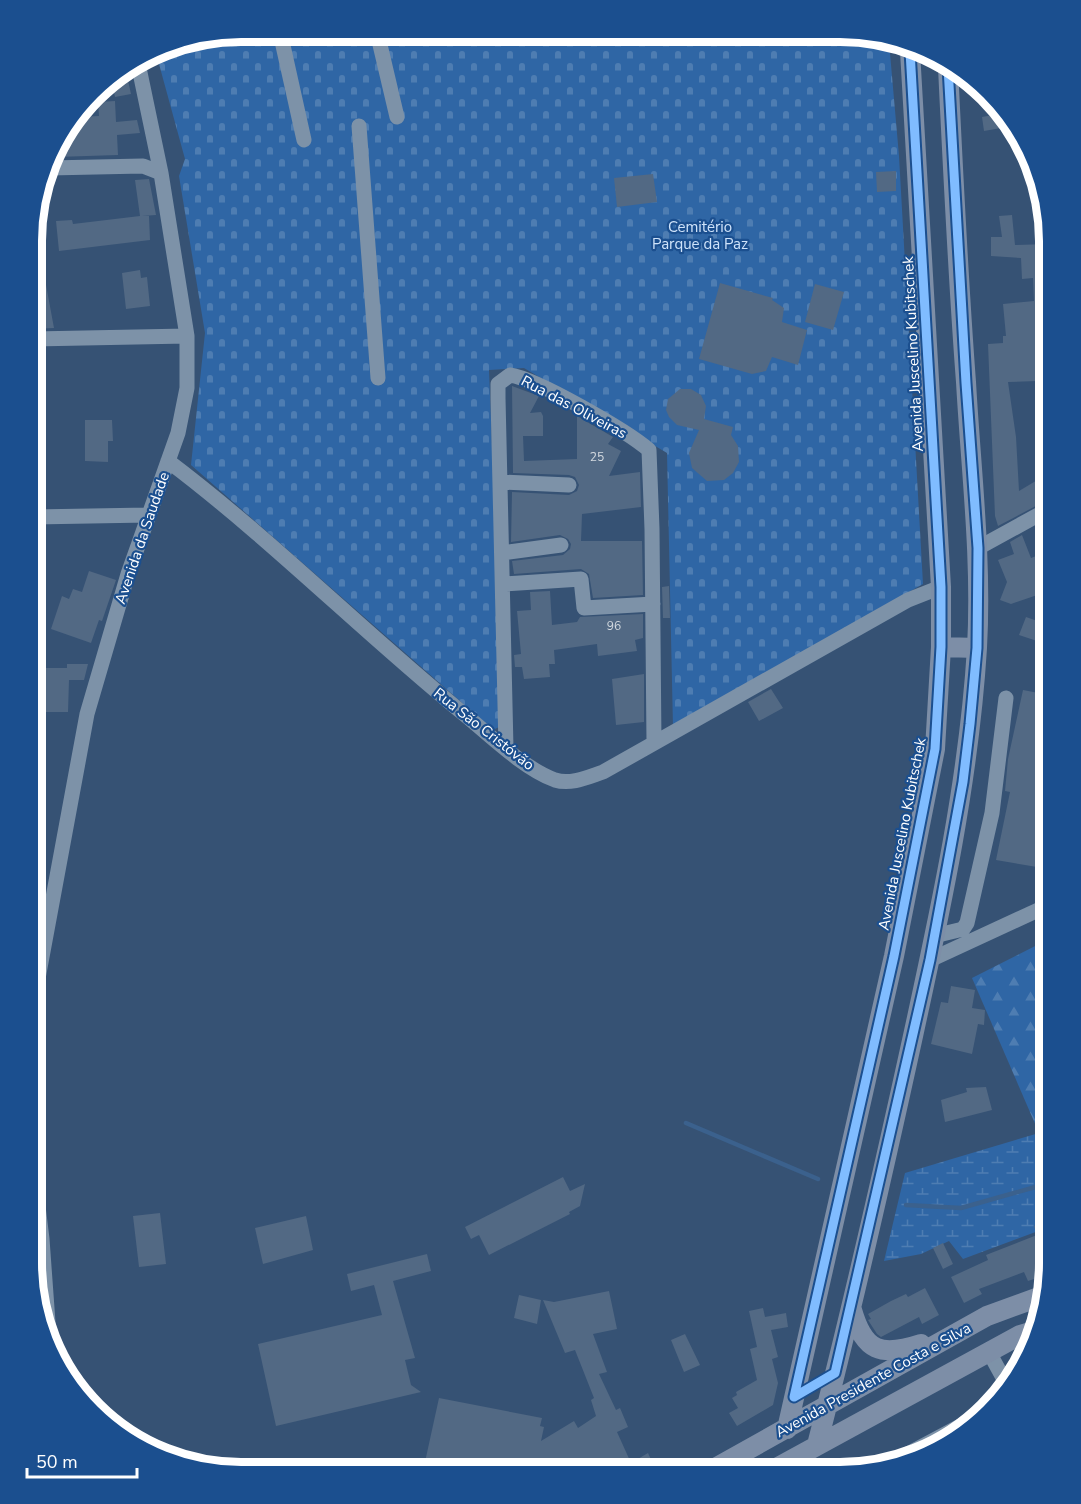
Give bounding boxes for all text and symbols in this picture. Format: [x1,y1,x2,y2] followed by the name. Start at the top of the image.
[652,217,748,254] park label: Cemitério Parque da Paz
[898,255,928,452] street label: Avenida Juscelino Kubitschek
[518,371,630,443] street label: Rua das Oliveiras
[590,449,604,465] house number: 25
[110,469,174,607] street label: Avenida da Saudade
[607,618,621,634] house number: 96
[429,683,539,775] street label: Rua São Cristóvão
[873,735,931,932] street label: Avenida Juscelino Kubitschek
[772,1318,974,1442] street label: Avenida Presidente Costa e Silva
[27,1441,136,1479] scale bar
[36,1450,78,1474] text: 50 m

